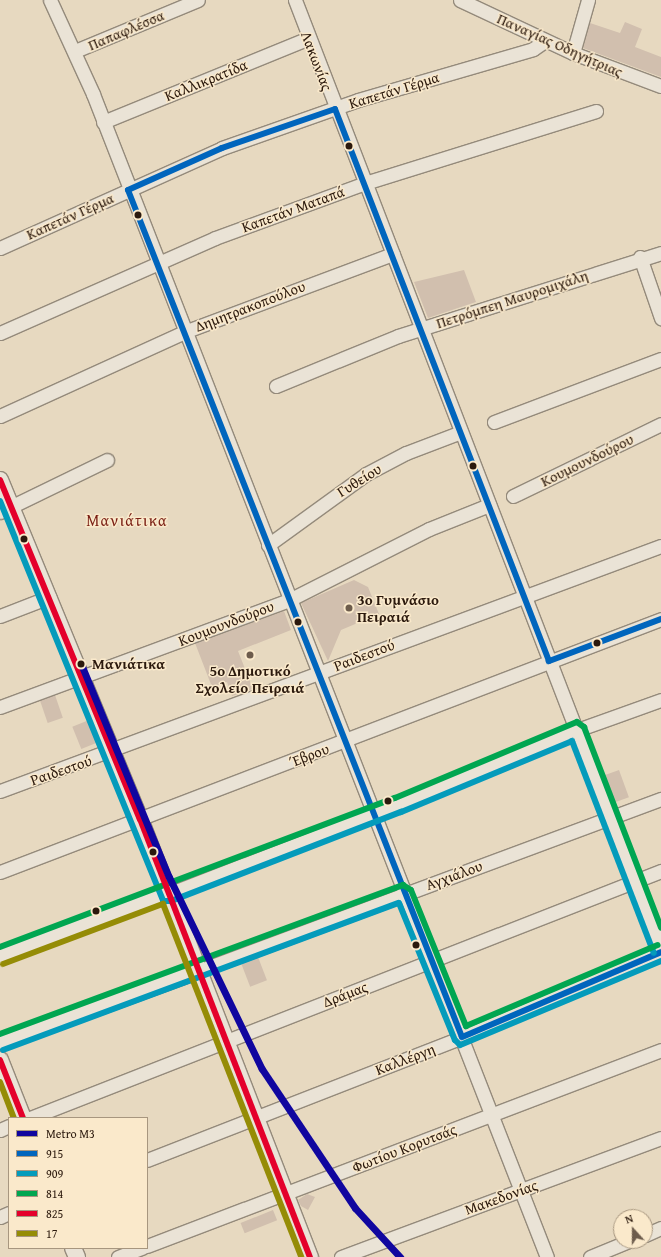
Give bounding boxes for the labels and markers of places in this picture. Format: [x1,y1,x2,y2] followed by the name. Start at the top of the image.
[344,141,354,151] unlabelled marker
[133,210,143,220] unlabelled marker
[468,461,478,471] unlabelled marker
[19,534,29,544] unlabelled marker
[357,590,439,625] place label: 3ο Γυμνάσιο Πειραιά
[344,603,354,613] marker: 3ο Γυμνάσιο Πειραιά
[293,617,303,627] unlabelled marker
[592,638,602,648] unlabelled marker
[245,650,255,660] marker: 5ο Δημοτικό Σχολείο Πειραιά
[92,655,165,673] place label: Μανιάτικα
[74,657,88,671] marker: Μανιάτικα
[196,661,304,696] place label: 5ο Δημοτικό Σχολείο Πειραιά
[383,796,393,806] unlabelled marker
[148,847,158,857] unlabelled marker
[91,906,101,916] unlabelled marker
[411,940,421,950] unlabelled marker

